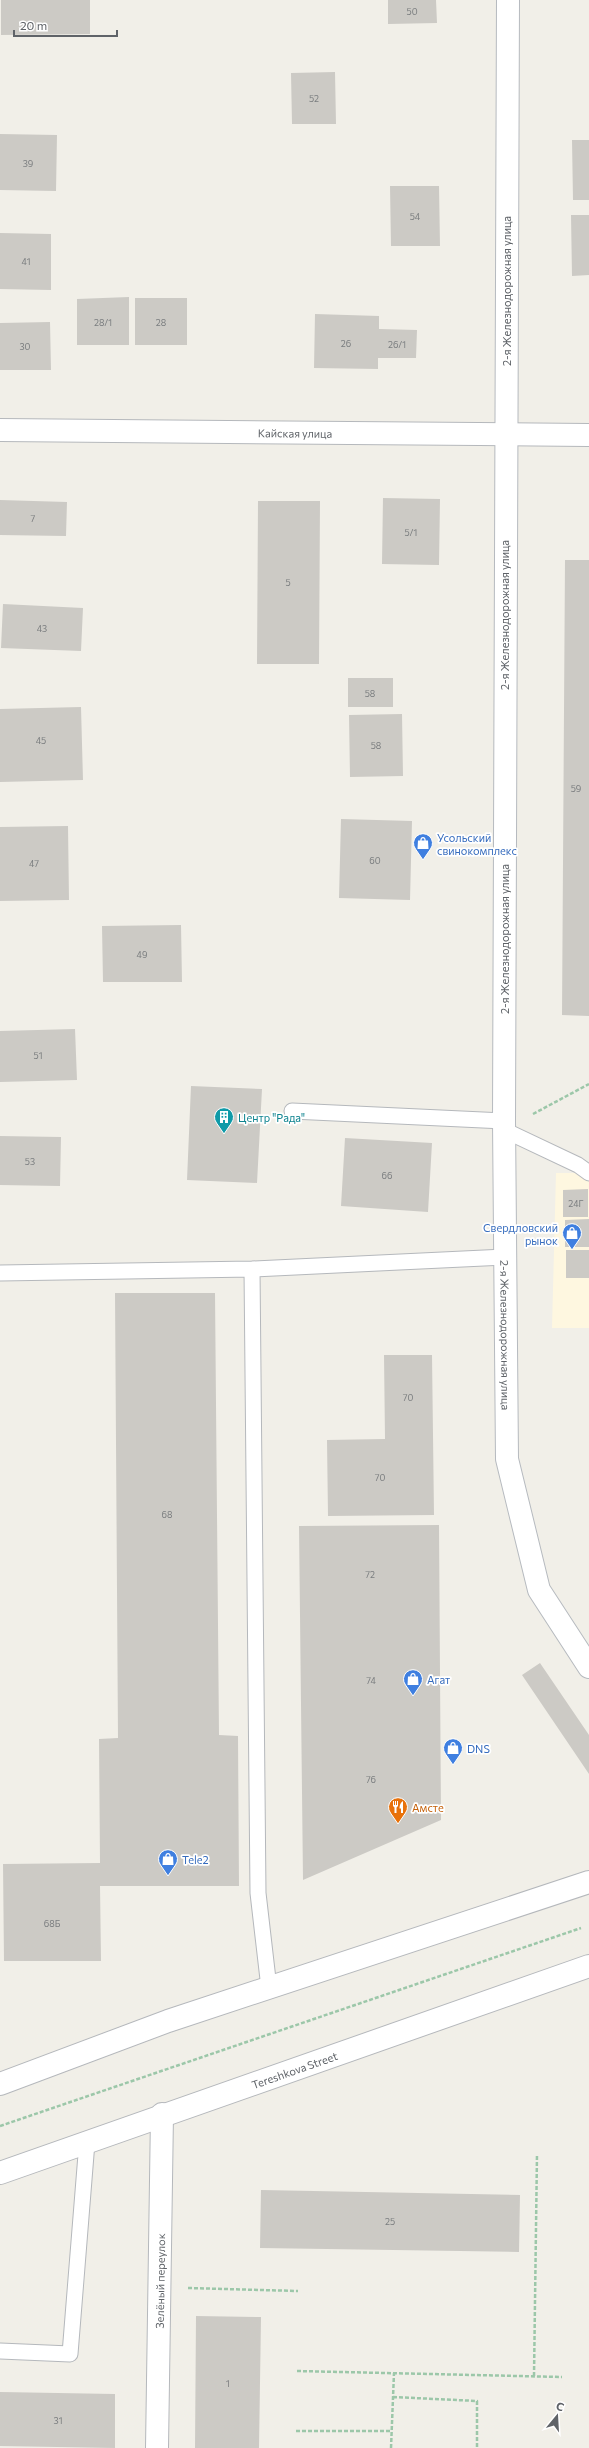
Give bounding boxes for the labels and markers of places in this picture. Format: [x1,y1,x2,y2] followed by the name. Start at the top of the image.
[437,831,517,857] place label: Усольский свинокомплекс
[412,832,434,860] shop icon: Усольский свинокомплекс
[213,1106,235,1134] building icon: Центр "Рада"
[238,1111,305,1124] place label: Центр "Рада"
[483,1221,558,1247] place label: Свердловский рынок
[561,1222,583,1250] shop icon: Свердловский рынок
[402,1668,424,1696] shop icon: Агат
[427,1673,450,1686] place label: Агат
[442,1737,464,1765] shop icon: DNS
[467,1742,490,1755] place label: DNS
[387,1796,409,1824] restaurant icon: Амсте
[412,1801,444,1814] place label: Амсте
[157,1848,179,1876] shop icon: Tele2
[182,1853,209,1866] place label: Tele2

